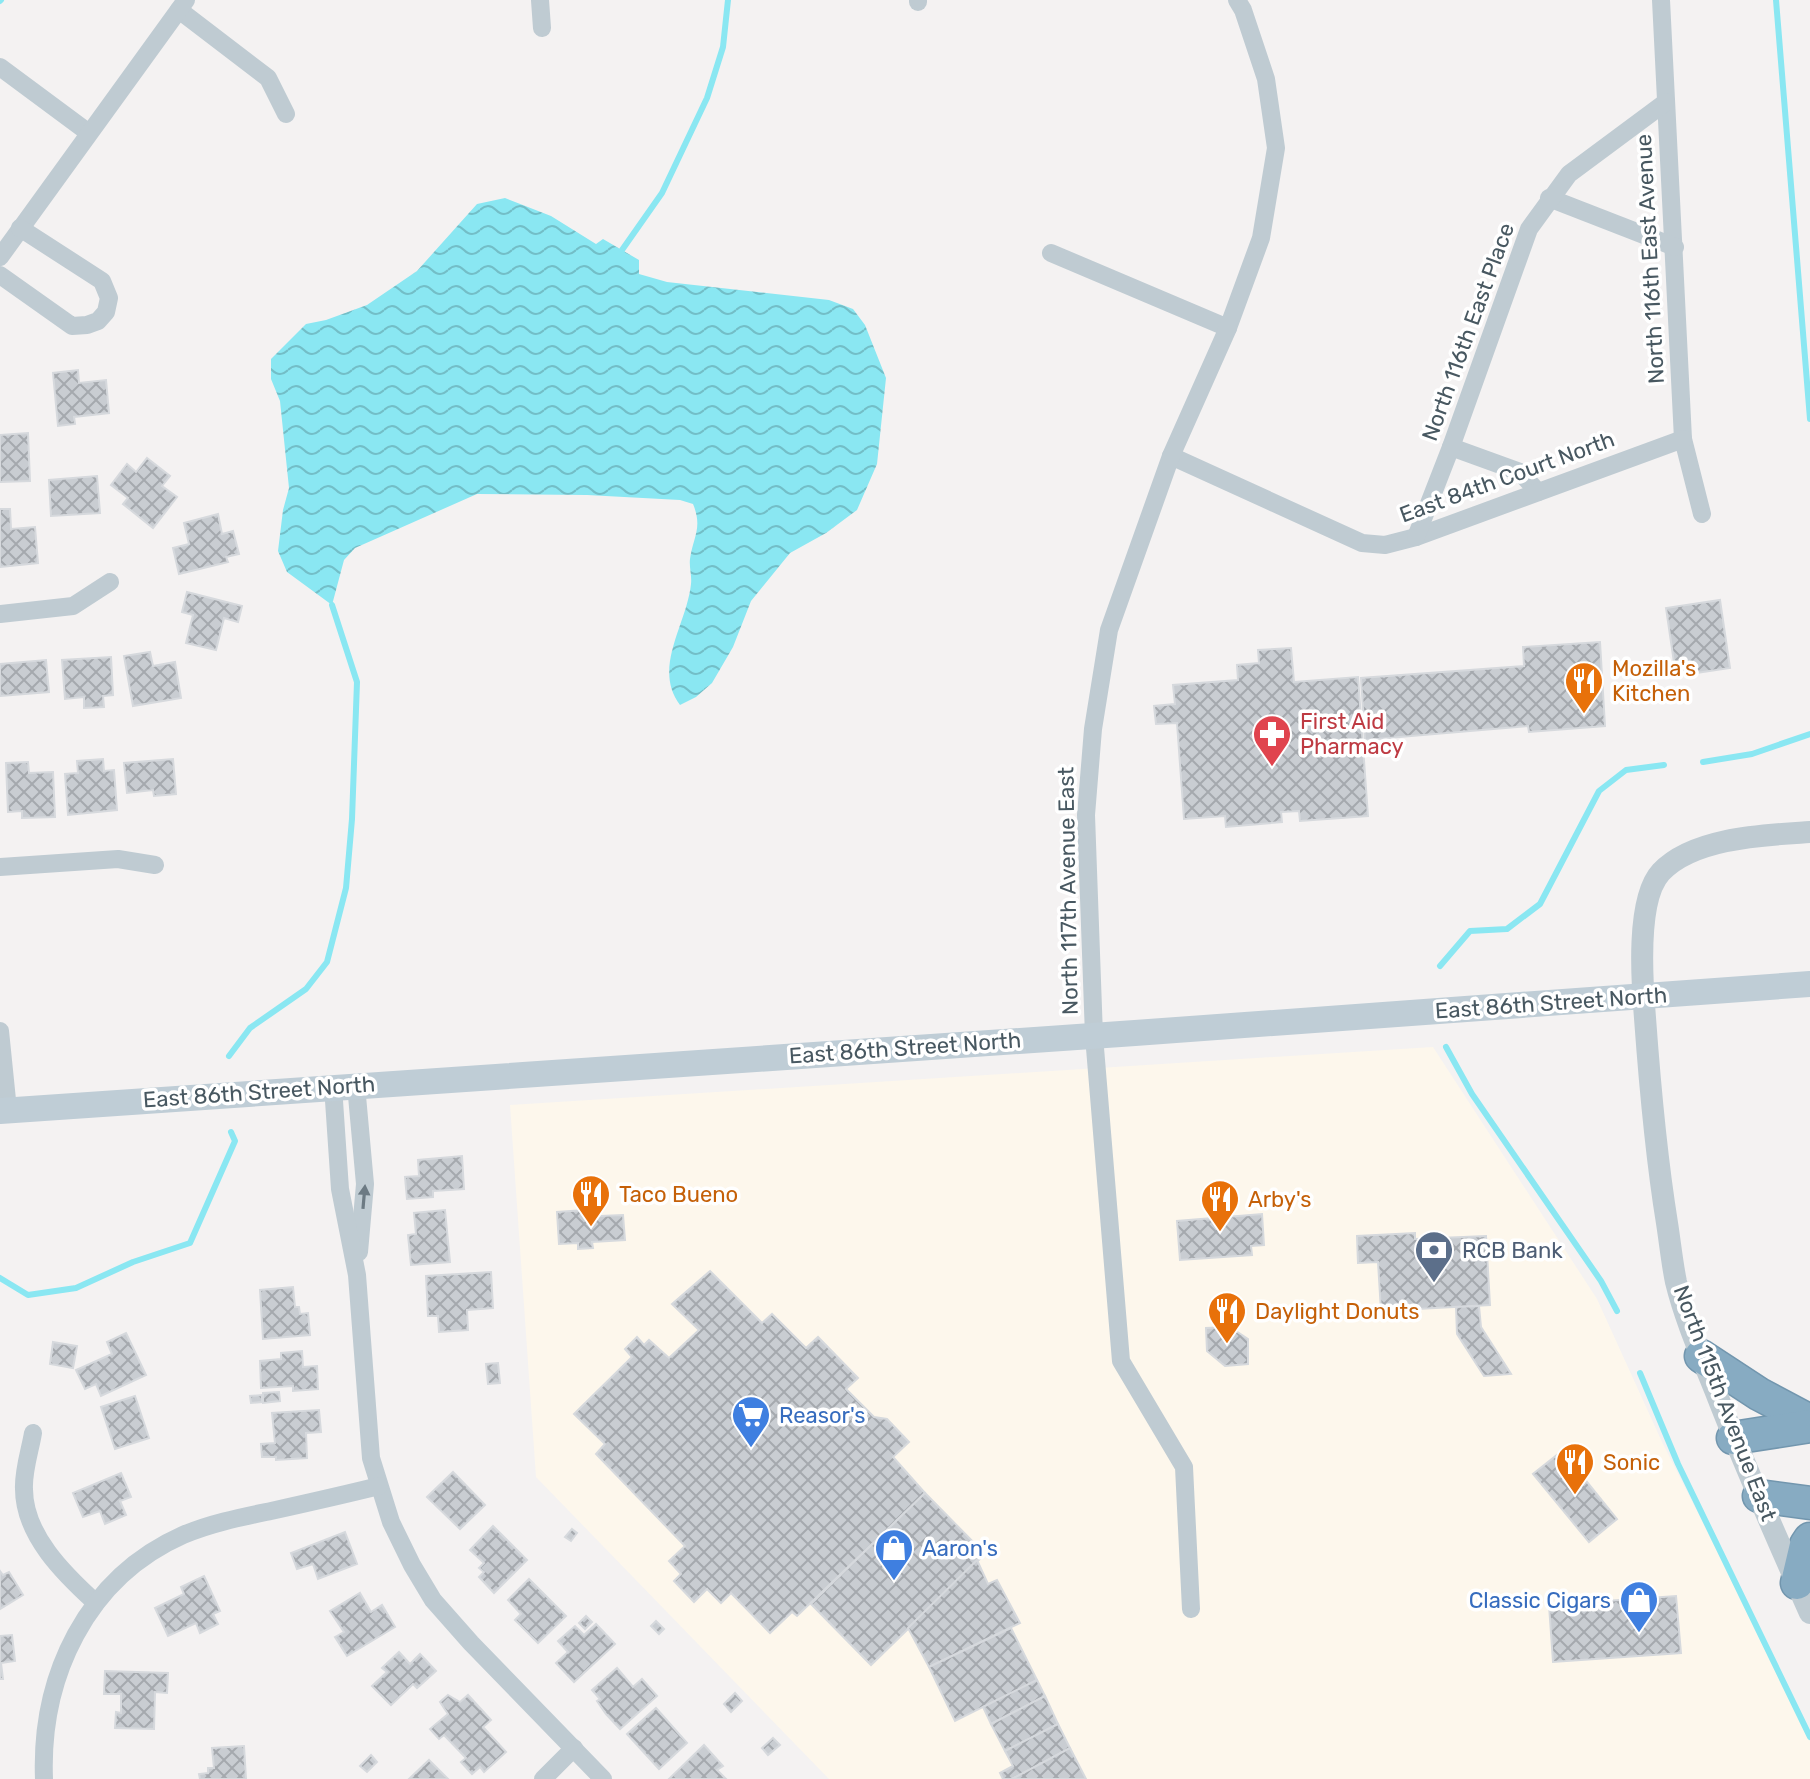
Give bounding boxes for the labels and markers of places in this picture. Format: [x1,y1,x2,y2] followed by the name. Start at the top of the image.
[1612,655,1696,707] place label: Mozilla's Kitchen
[1563,660,1605,715] restaurant icon: Mozilla's Kitchen
[1300,708,1404,760] place label: First Aid Pharmacy
[1251,713,1293,768] pharmacy icon: First Aid Pharmacy
[570,1173,612,1228] restaurant icon: Taco Bueno
[1199,1178,1241,1233] restaurant icon: Arby's
[619,1181,738,1208] place label: Taco Bueno
[1248,1186,1311,1213] place label: Arby's
[1413,1229,1455,1284] bank icon: RCB Bank
[1462,1237,1563,1264] place label: RCB Bank
[1206,1290,1248,1345] restaurant icon: Daylight Donuts
[1255,1298,1419,1325] place label: Daylight Donuts
[730,1394,772,1449] supermarket icon: Reasor's
[779,1402,866,1429] place label: Reasor's
[1554,1441,1596,1496] restaurant icon: Sonic
[1603,1449,1660,1476] place label: Sonic
[873,1527,915,1582] shop icon: Aaron's
[922,1535,998,1562] place label: Aaron's
[1618,1579,1660,1634] shop icon: Classic Cigars
[1469,1587,1611,1614] place label: Classic Cigars

